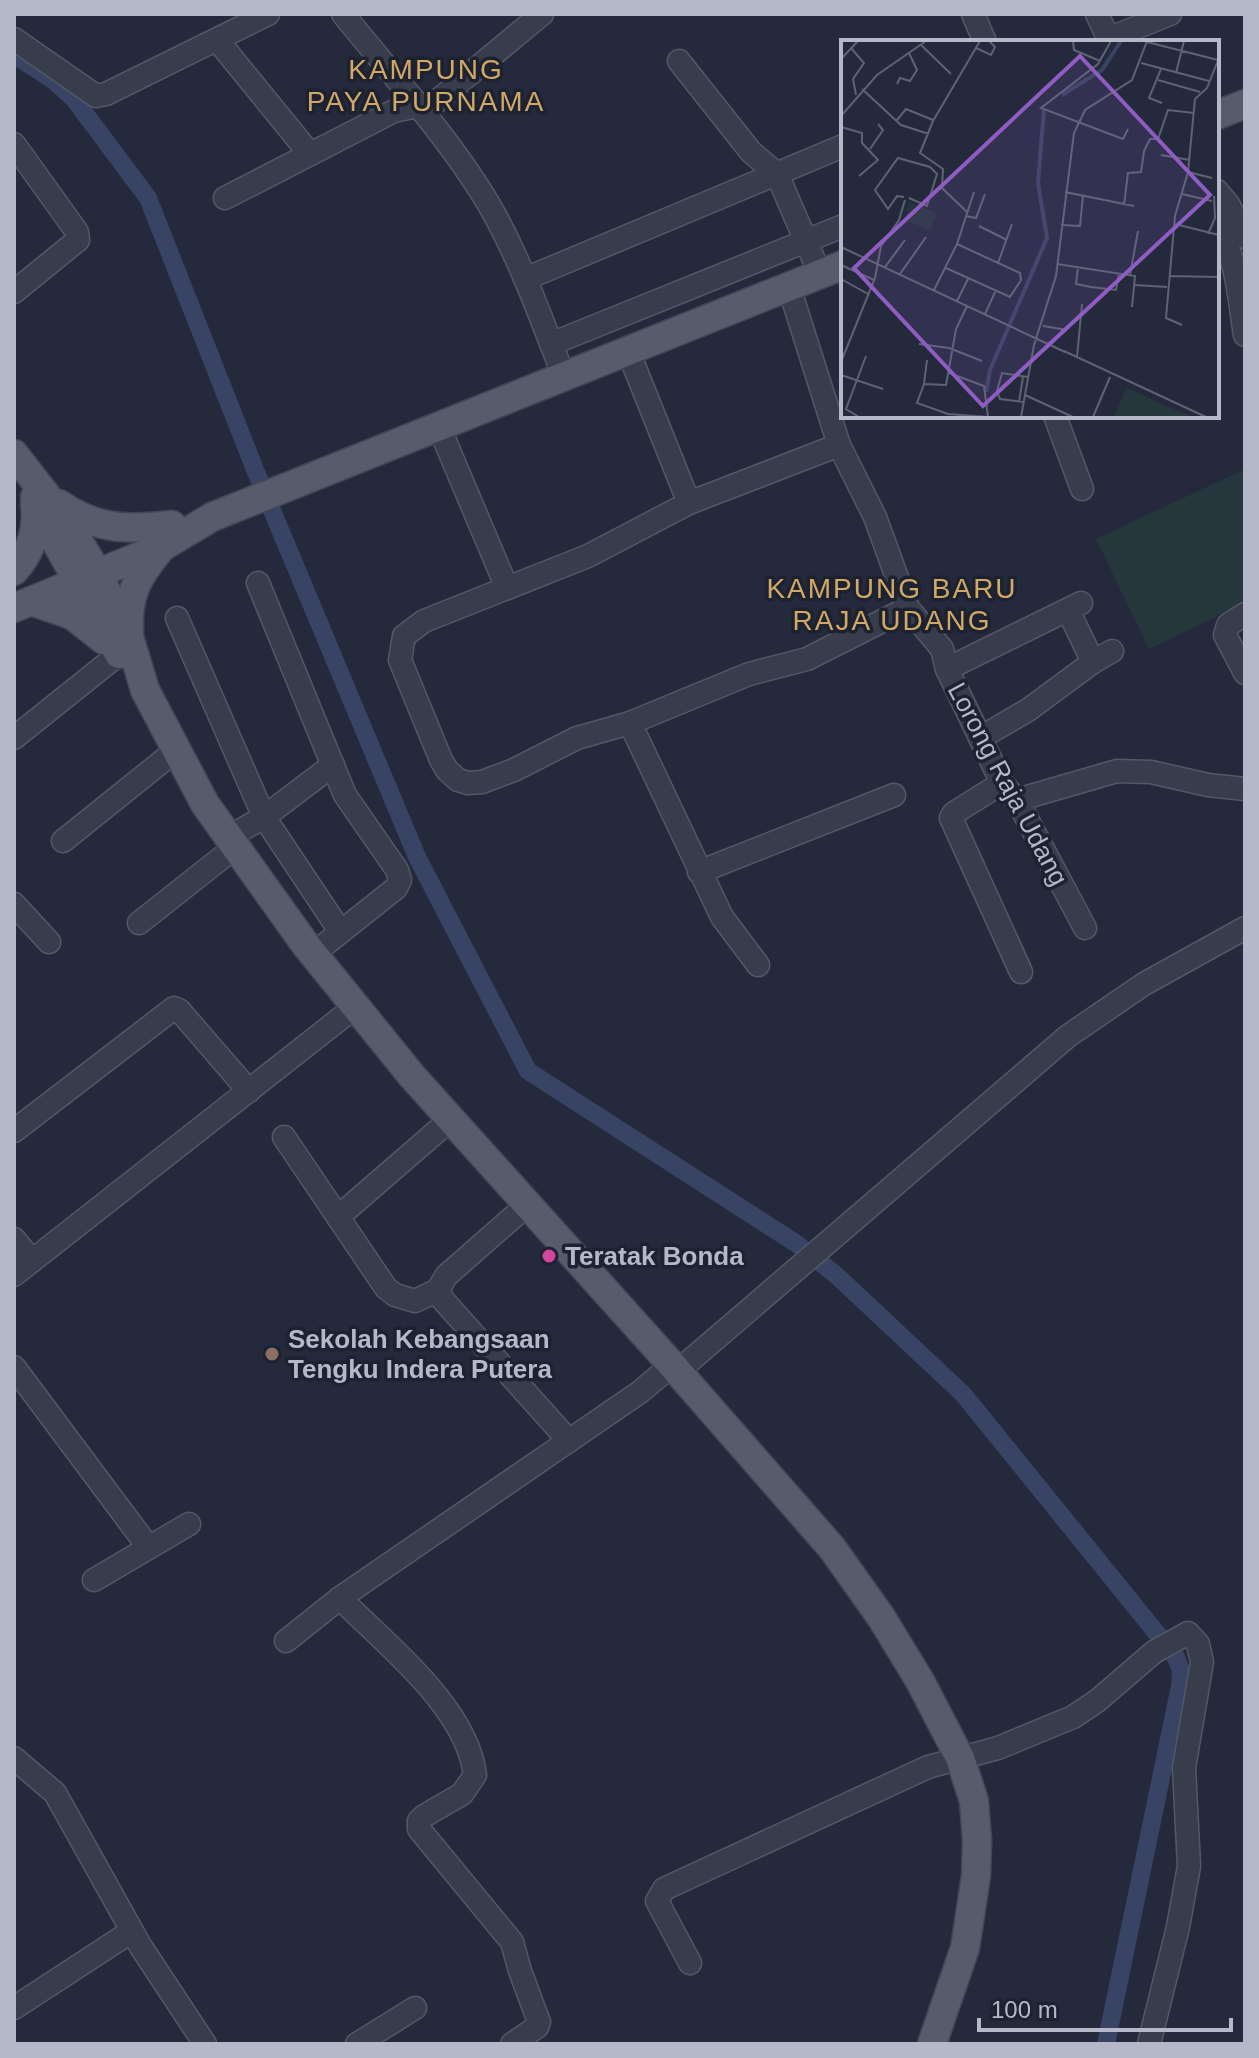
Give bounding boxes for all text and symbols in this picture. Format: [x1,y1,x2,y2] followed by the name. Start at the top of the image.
[841,40,1219,418] inset map
[307,54,545,117] district label: KAMPUNG PAYA PURNAMA
[766,573,1018,636] district label: KAMPUNG BARU RAJA UDANG
[942,677,1074,891] street label: Lorong Raja Udang
[565,1241,744,1271] place label: Teratak Bonda
[540,1247,558,1265] marker: Teratak Bonda
[288,1324,552,1384] place label: Sekolah Kebangsaan Tengku Indera Putera
[263,1345,281,1363] marker: Sekolah Kebangsaan Tengku Indera Putera
[979,1982,1231,2032] scale bar
[991,1996,1058,2023] text: 100 m

